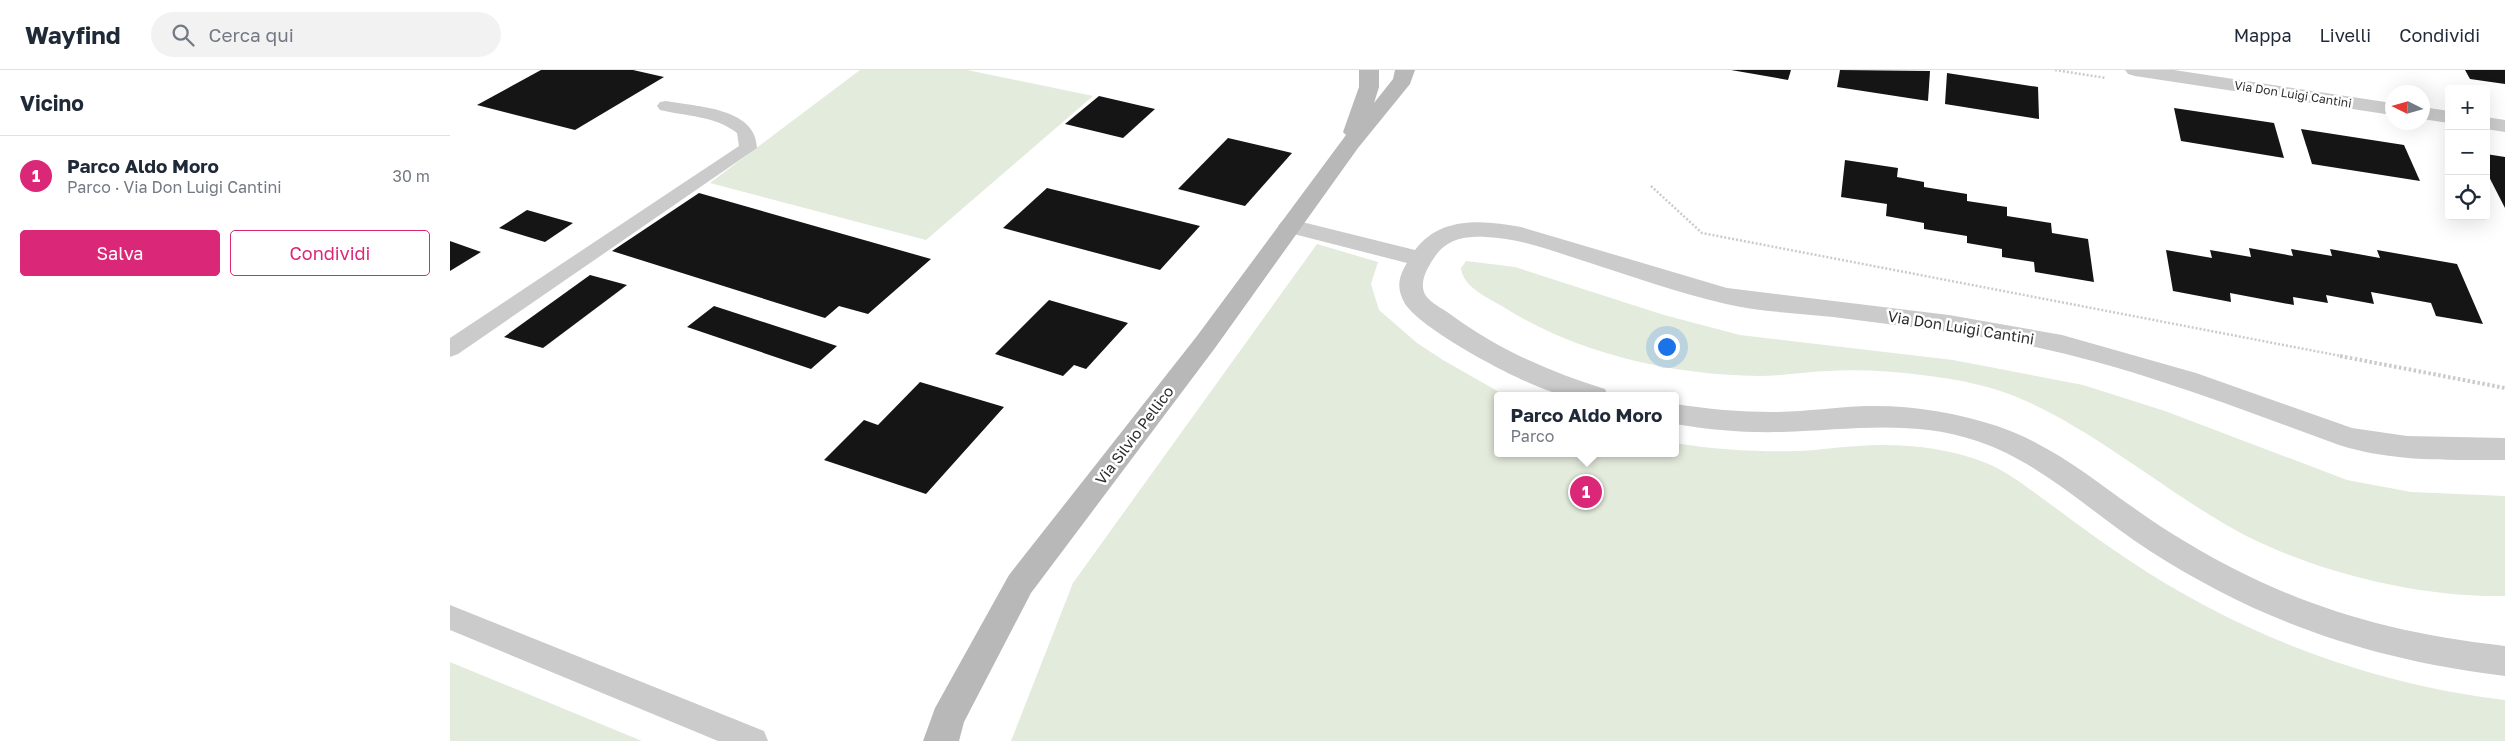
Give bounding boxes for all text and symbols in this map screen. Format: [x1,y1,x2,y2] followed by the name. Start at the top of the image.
[151,12,501,57] search box
[25,20,121,49] text: Wayfind
[169,21,197,49] icon: search
[209,23,294,46] text: Cerca qui
[2234,24,2292,46] text: Mappa
[2320,24,2371,46] text: Livelli
[2399,24,2480,46] text: Condividi
[2233,77,2353,111] street label: Via Don Luigi Cantini
[2385,85,2430,130] north arrow
[2445,85,2490,220] map controls
[2445,85,2490,130] button: +
[20,90,84,116] text: Vicino
[2445,130,2490,175] button: −
[67,154,219,177] text: Parco Aldo Moro
[32,166,40,186] text: 1
[393,166,430,186] text: 30 m
[2445,175,2490,220] button: locate
[67,177,282,197] text: Parco · Via Don Luigi Cantini
[20,230,220,276] button: Salva
[230,230,430,276] button: Condividi
[1886,307,2036,347] street label: Via Don Luigi Cantini
[1654,334,1680,360] your location
[1091,382,1177,488] street label: Via Silvio Pellico
[1494,392,1679,457] popup
[1511,403,1662,426] text: Parco Aldo Moro
[1511,426,1554,446] text: Parco
[1570,473,1602,511] pin: 1

